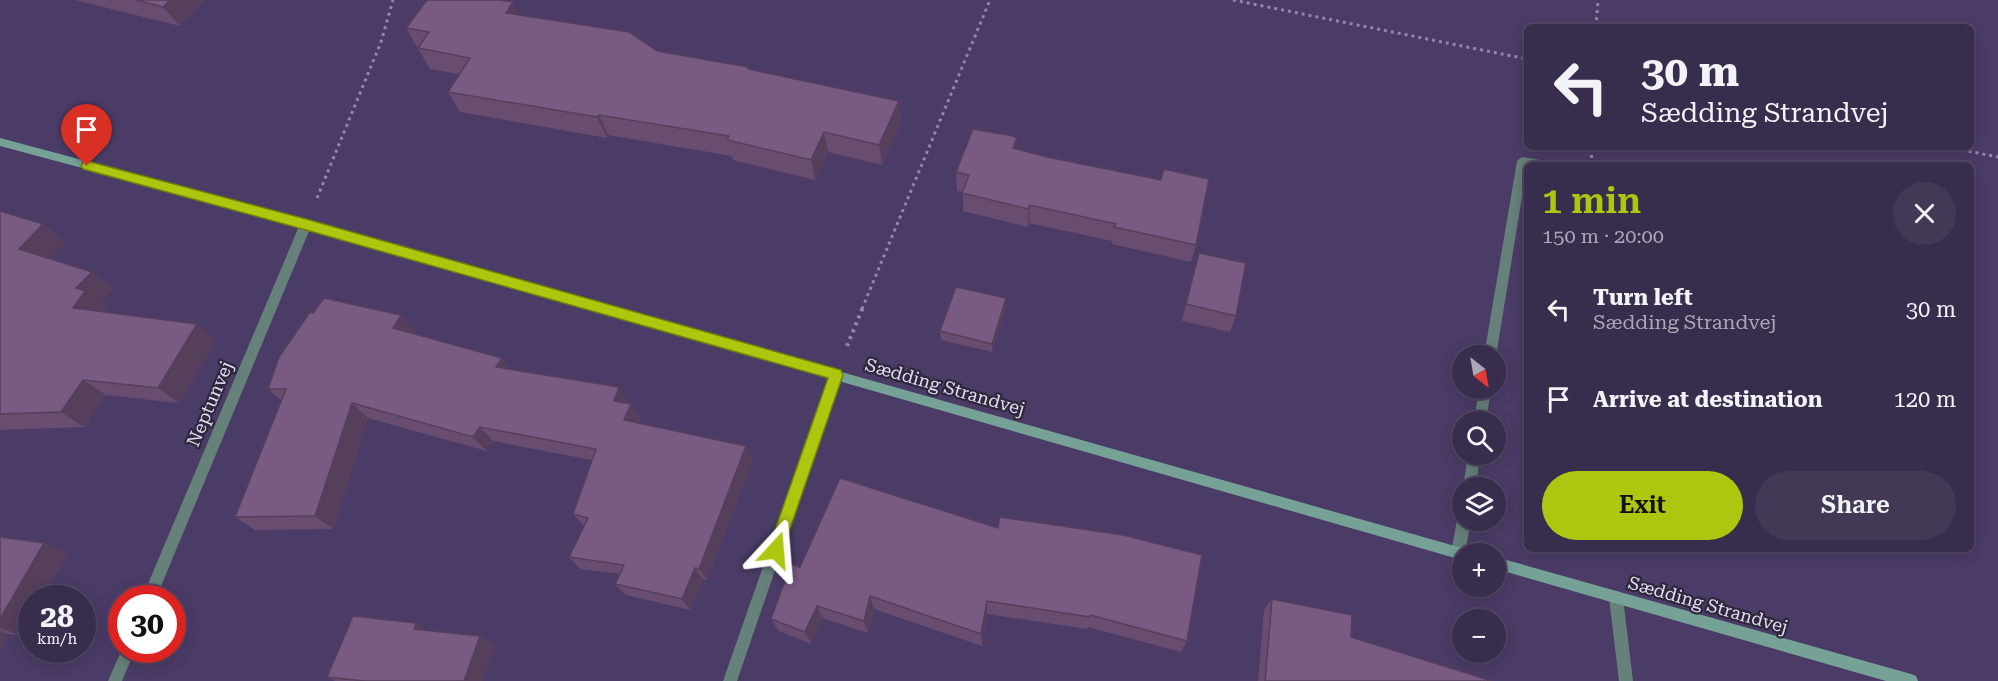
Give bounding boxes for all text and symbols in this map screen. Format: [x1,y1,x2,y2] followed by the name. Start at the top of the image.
[1641,47,1739,96] text: 30 m
[1542,48,1620,126] icon: left
[1641,97,1889,129] text: Sædding Strandvej
[61,104,112,166] pin
[70,113,103,146] icon: arrive
[1542,180,1641,222] text: 1 min
[1893,182,1956,245] button: close
[1542,224,1664,248] text: 150 m · 20:00
[1593,285,1693,310] text: Turn left
[1542,293,1575,326] icon: left
[1906,297,1956,322] text: 30 m
[1593,310,1776,334] text: Sædding Strandvej
[1452,345,1506,399] north arrow
[1452,345,1506,663] map controls
[863,354,1027,419] street label: Sædding Strandvej
[182,358,237,450] street label: Neptunvej
[1542,383,1575,416] icon: arrive
[1593,387,1822,412] text: Arrive at destination
[1893,387,1956,412] text: 120 m
[1452,411,1506,465] button: search
[1542,471,1743,540] button: Exit
[1755,471,1956,540] button: Share
[1452,477,1506,531] button: layers
[744,518,808,582] position arrow
[1452,543,1506,597] button: +
[1626,572,1790,637] street label: Sædding Strandvej
[108,585,186,663] speed limit sign: 30
[40,599,74,634] text: 28
[1452,609,1506,663] button: −
[37,630,77,648] text: km/h

